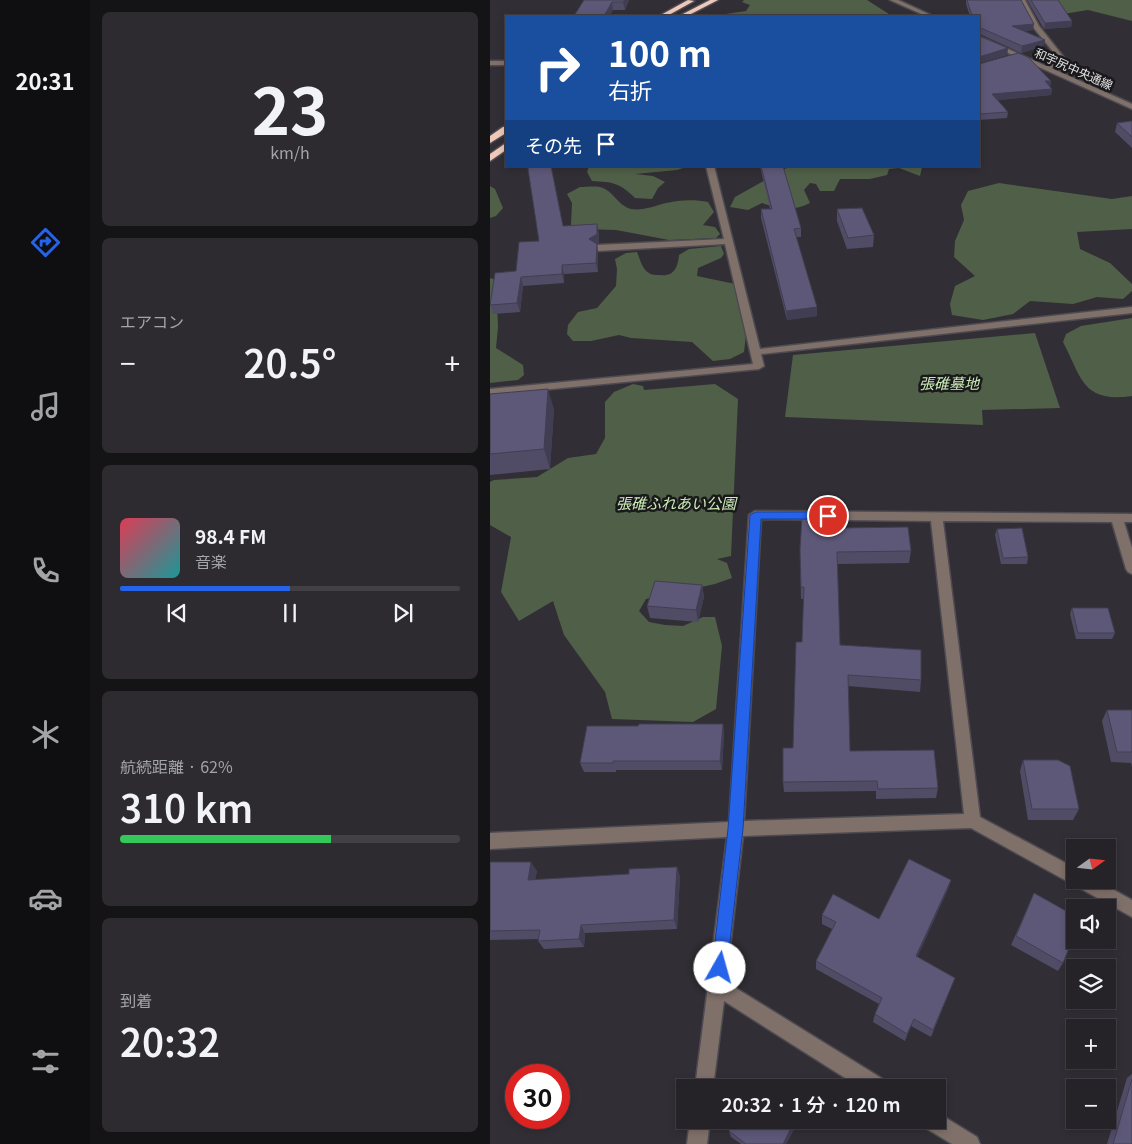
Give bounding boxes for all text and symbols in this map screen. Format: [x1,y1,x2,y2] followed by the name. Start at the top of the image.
[608,26,712,77] text: 100 m
[525,35,590,100] icon: right
[1032,43,1116,93] street label: 和宇尻中央通線
[252,60,328,154] text: 23
[15,64,75,96] text: 20:31
[608,73,652,105] text: 右折
[592,130,620,158] icon: arrive
[525,131,582,158] text: その先
[270,140,310,164] text: km/h
[28,225,63,260] icon: directions
[120,309,184,333] text: エアコン
[244,334,336,389] text: 20.5°
[120,342,136,382] text: −
[444,342,460,382] text: +
[919,372,981,393] park label: 張碓墓地
[28,389,63,424] icon: music
[616,492,738,513] park label: 張碓ふれあい公園
[807,495,849,537] pin
[814,502,842,530] icon: arrive
[195,522,266,549] text: 98.4 FM
[195,549,227,573] text: 音楽
[28,553,63,588] icon: phone
[163,599,191,627] icon: previous
[276,599,304,627] icon: pause
[389,599,417,627] icon: next
[28,717,63,752] icon: climate
[120,754,233,778] text: 航続距離 · 62%
[120,779,253,834] text: 310 km
[1066,839,1116,889] north arrow
[1066,839,1116,1129] map controls
[28,881,63,916] icon: car
[1066,899,1116,949] button: sound
[693,941,745,993] position arrow
[1066,959,1116,1009] button: layers
[120,988,152,1012] text: 到着
[120,1013,220,1068] text: 20:32
[1066,1019,1116,1069] button: +
[28,1044,63,1079] icon: filters
[505,1064,570,1129] speed limit sign: 30
[1066,1079,1116,1129] button: −
[721,1090,901,1117] text: 20:32 · 1 分 · 120 m

